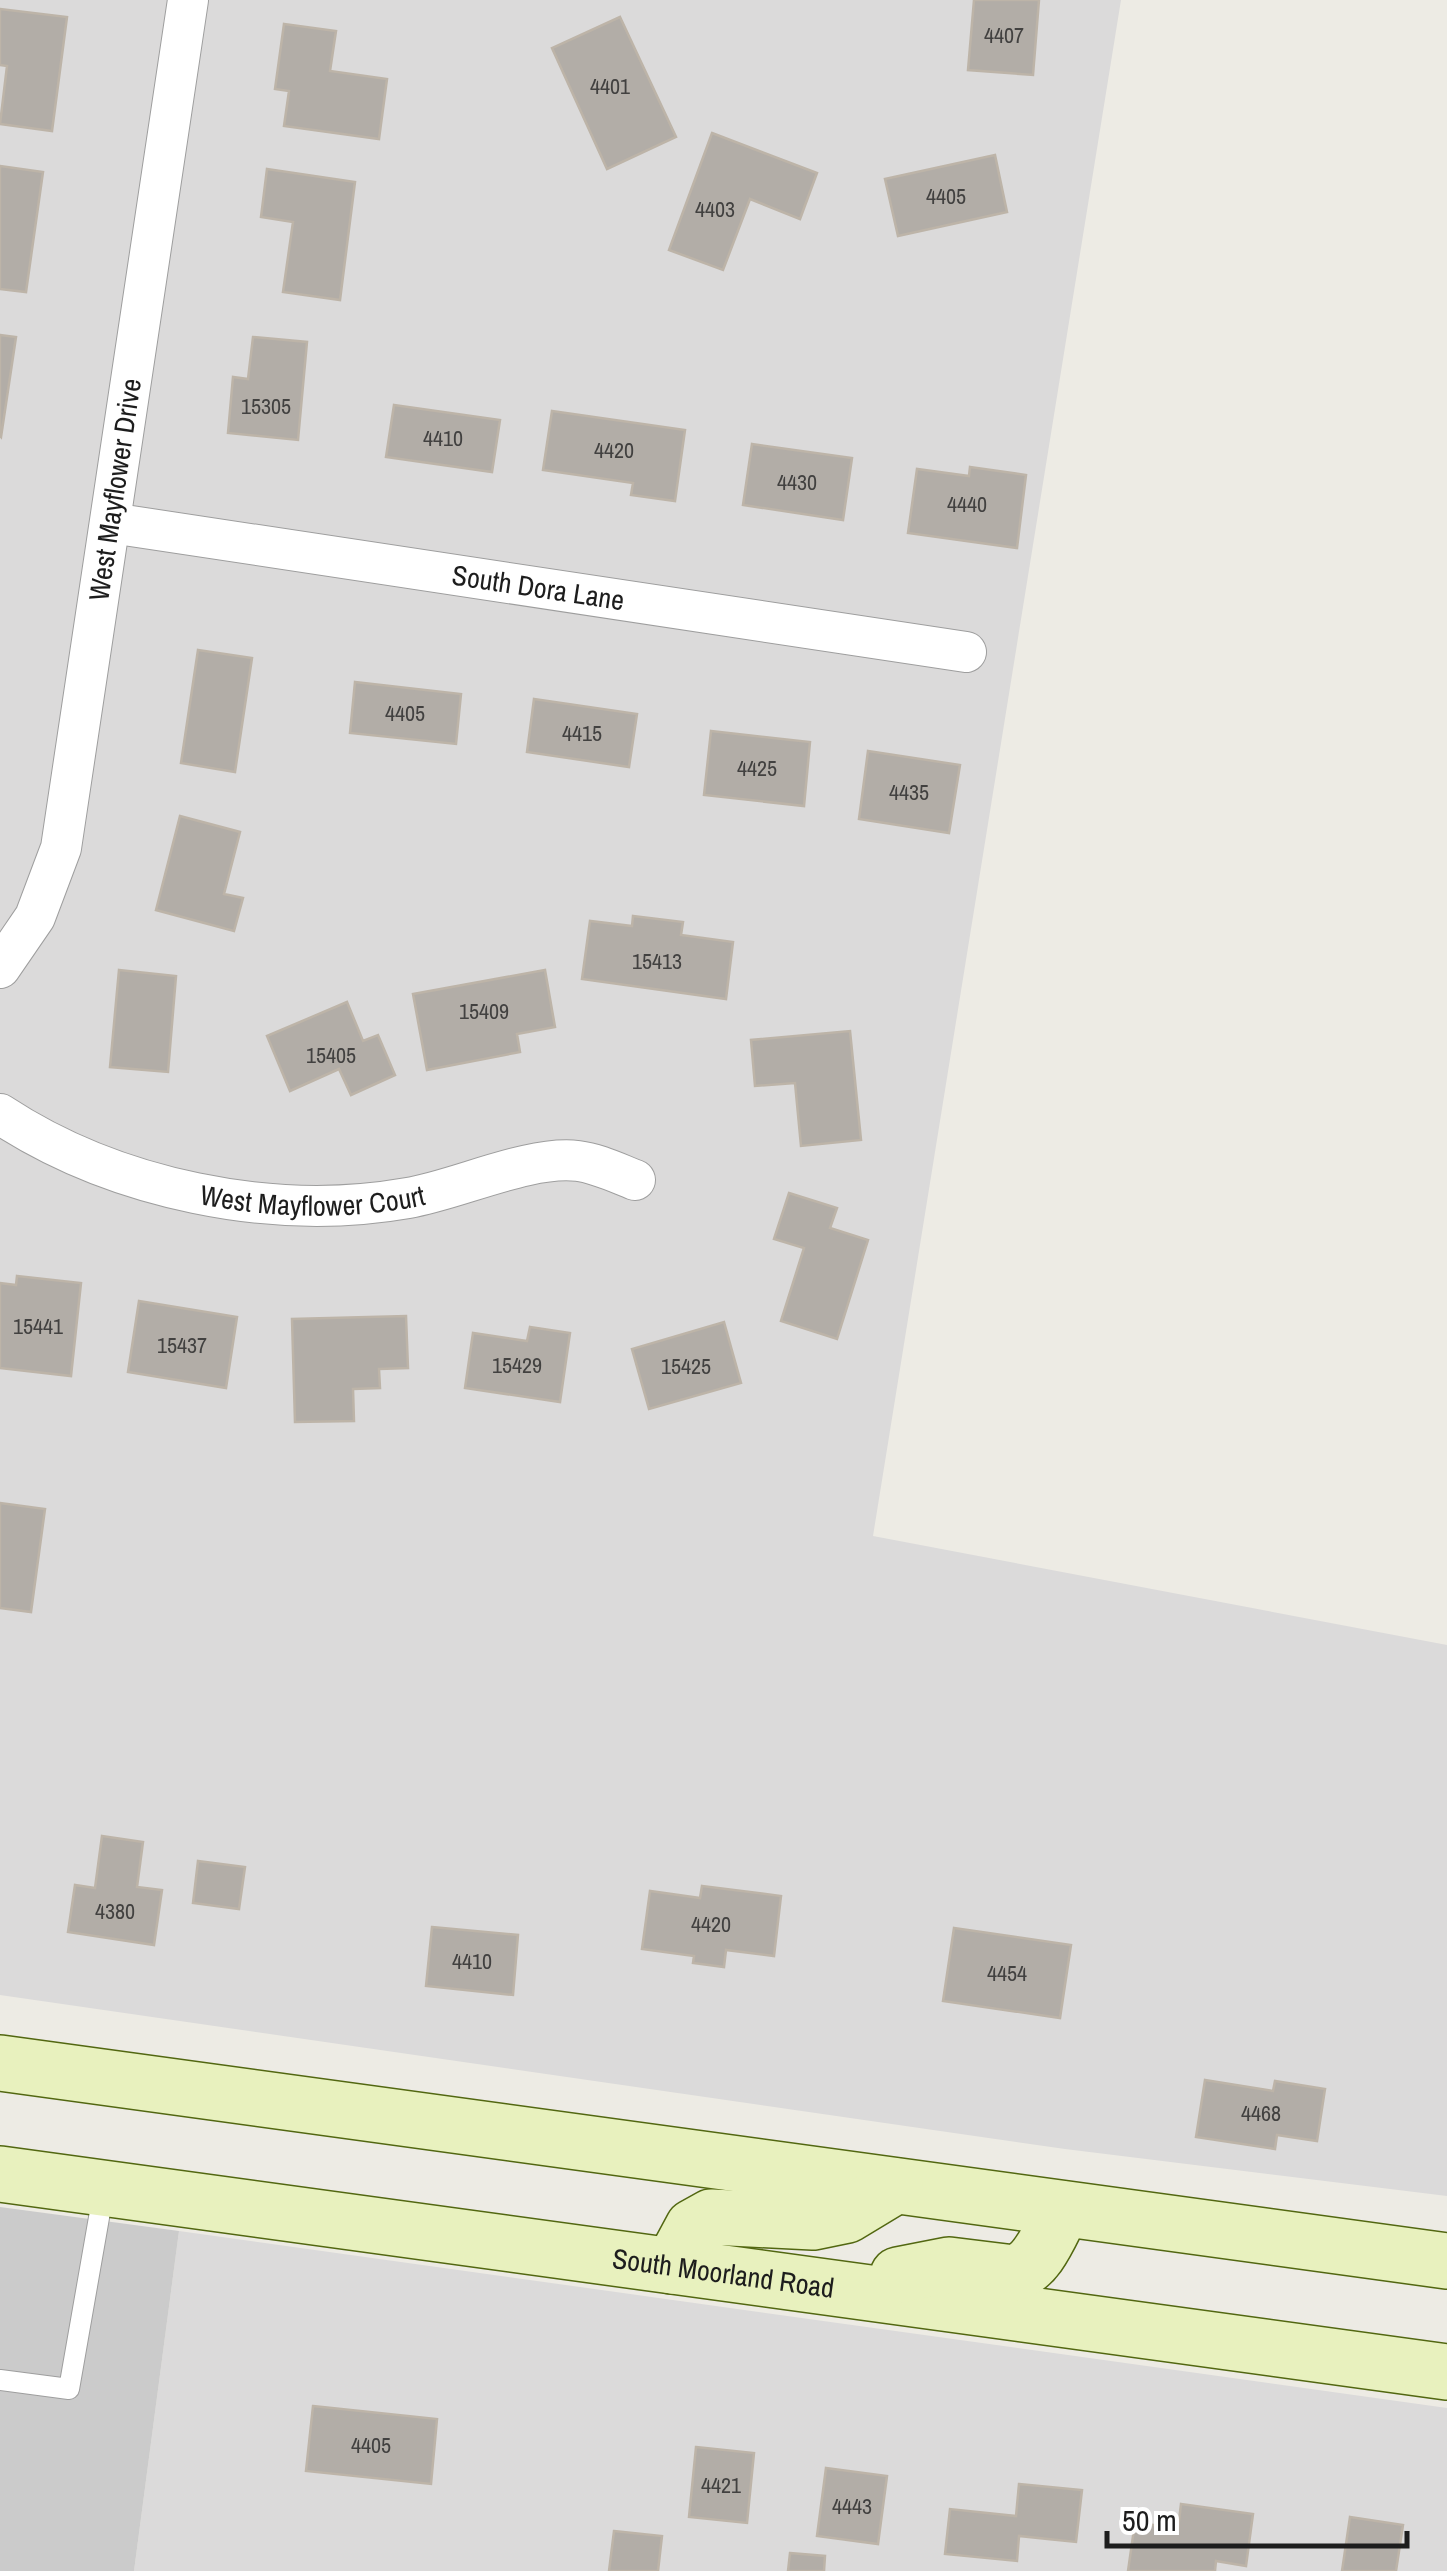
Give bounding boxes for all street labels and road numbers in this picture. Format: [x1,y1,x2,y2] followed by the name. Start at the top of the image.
[79,376,150,603] street label: West Mayflower Drive
[449,556,627,619] street label: South Dora Lane
[197,1175,429,1225] street label: West Mayflower Court
[610,2239,837,2307] street label: South Moorland Road

